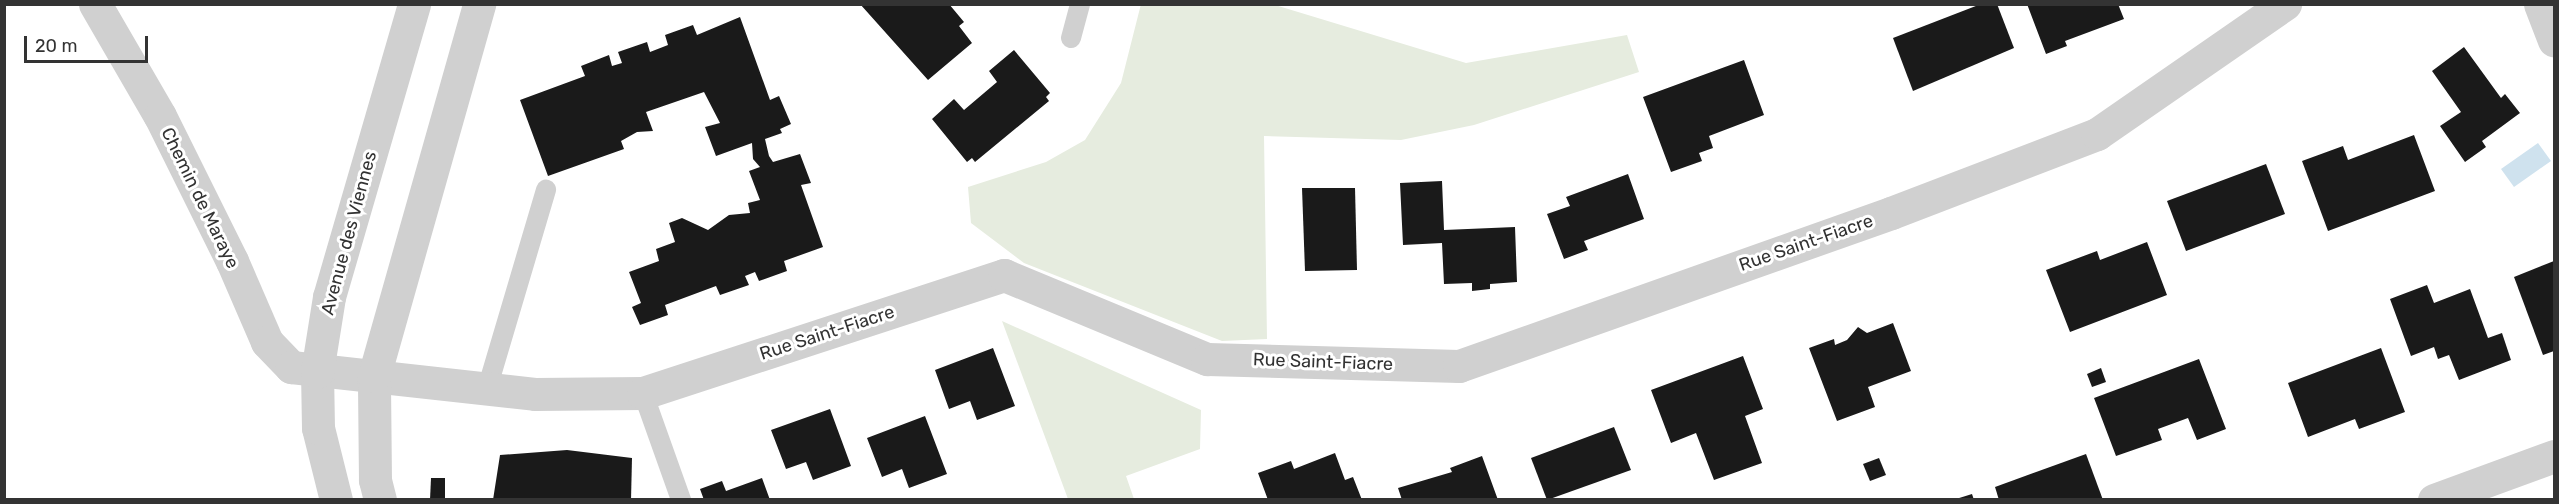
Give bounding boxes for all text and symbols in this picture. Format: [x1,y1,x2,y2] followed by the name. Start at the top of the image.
[27,24,152,62] scale bar
[35,35,77,57] text: 20 m
[156,124,244,272] street label: Chemin de Maraye
[317,149,381,317] street label: Avenue des Viennes
[1736,210,1876,276] street label: Rue Saint-Fiacre
[757,301,897,365] street label: Rue Saint-Fiacre
[1253,349,1393,375] street label: Rue Saint-Fiacre

